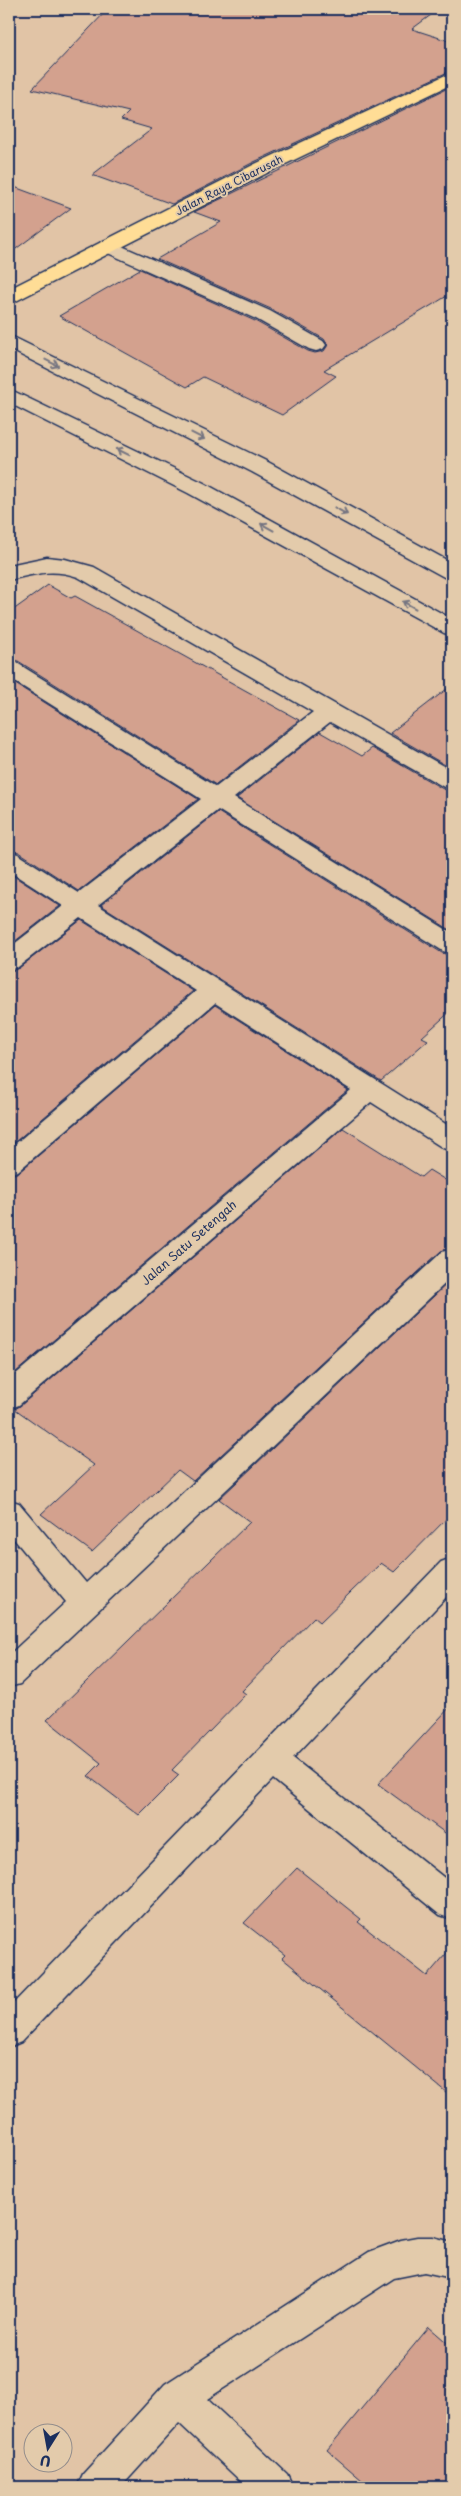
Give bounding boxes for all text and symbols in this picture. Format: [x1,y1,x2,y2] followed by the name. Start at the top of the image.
[172,150,285,219] street label: Jalan Raya Cibarusah
[45,358,60,368] one-way arrow
[190,431,205,441] one-way arrow
[116,447,131,456] one-way arrow
[334,507,348,517] one-way arrow
[260,522,275,531] one-way arrow
[402,600,417,610] one-way arrow
[136,1195,240,1289] street label: Jalan Satu Setengah
[22,2424,72,2474] north arrow
[38,2450,53,2473] text: U

